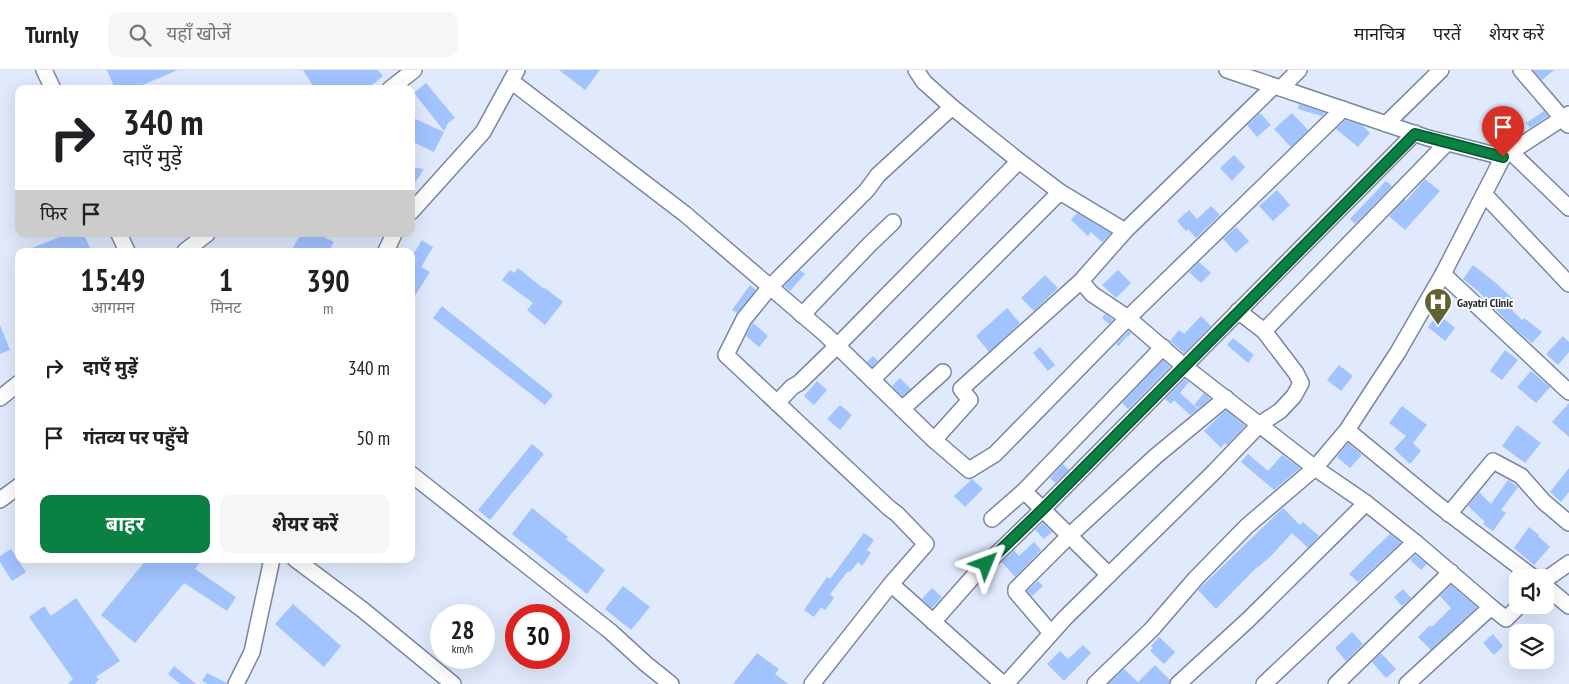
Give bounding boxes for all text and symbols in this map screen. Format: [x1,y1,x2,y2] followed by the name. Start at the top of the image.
[108,12,458,57] search box
[25,19,78,50] text: Turnly
[126,21,154,49] icon: search
[166,21,231,45] text: यहाँ खोजें
[1354,22,1405,45] text: मानचित्र
[1433,22,1461,45] text: परतें
[1489,22,1544,45] text: शेयर करें
[123,99,204,145] text: 340 m
[40,105,105,170] icon: right
[1482,106,1524,157] pin
[1489,113,1517,141] icon: arrive
[123,143,182,171] text: दाएँ मुड़ें
[77,200,105,228] icon: arrive
[40,201,67,225] text: फिर
[80,260,145,299] text: 15:49
[219,260,233,299] text: 1
[307,261,350,300] text: 390
[1423,287,1453,326] hospital icon: Gayatri Clinic
[1457,295,1514,310] place label: Gayatri Clinic
[91,297,135,317] text: आगमन
[211,297,241,317] text: मिनट
[323,298,333,318] text: m
[40,354,68,382] icon: right
[83,355,138,379] text: दाएँ मुड़ें
[348,356,390,380] text: 340 m
[40,424,68,452] icon: arrive
[83,425,188,449] text: गंतव्य पर पहुँचे
[357,426,390,450] text: 50 m
[40,495,210,553] button: बाहर
[220,495,390,553] button: शेयर करें
[959,537,1011,589] position arrow
[1509,569,1554,669] map controls
[1509,569,1554,614] button: sound
[505,604,570,669] speed limit sign: 30
[451,614,474,646] text: 28
[1509,624,1554,669] button: layers
[452,641,473,656] text: km/h

